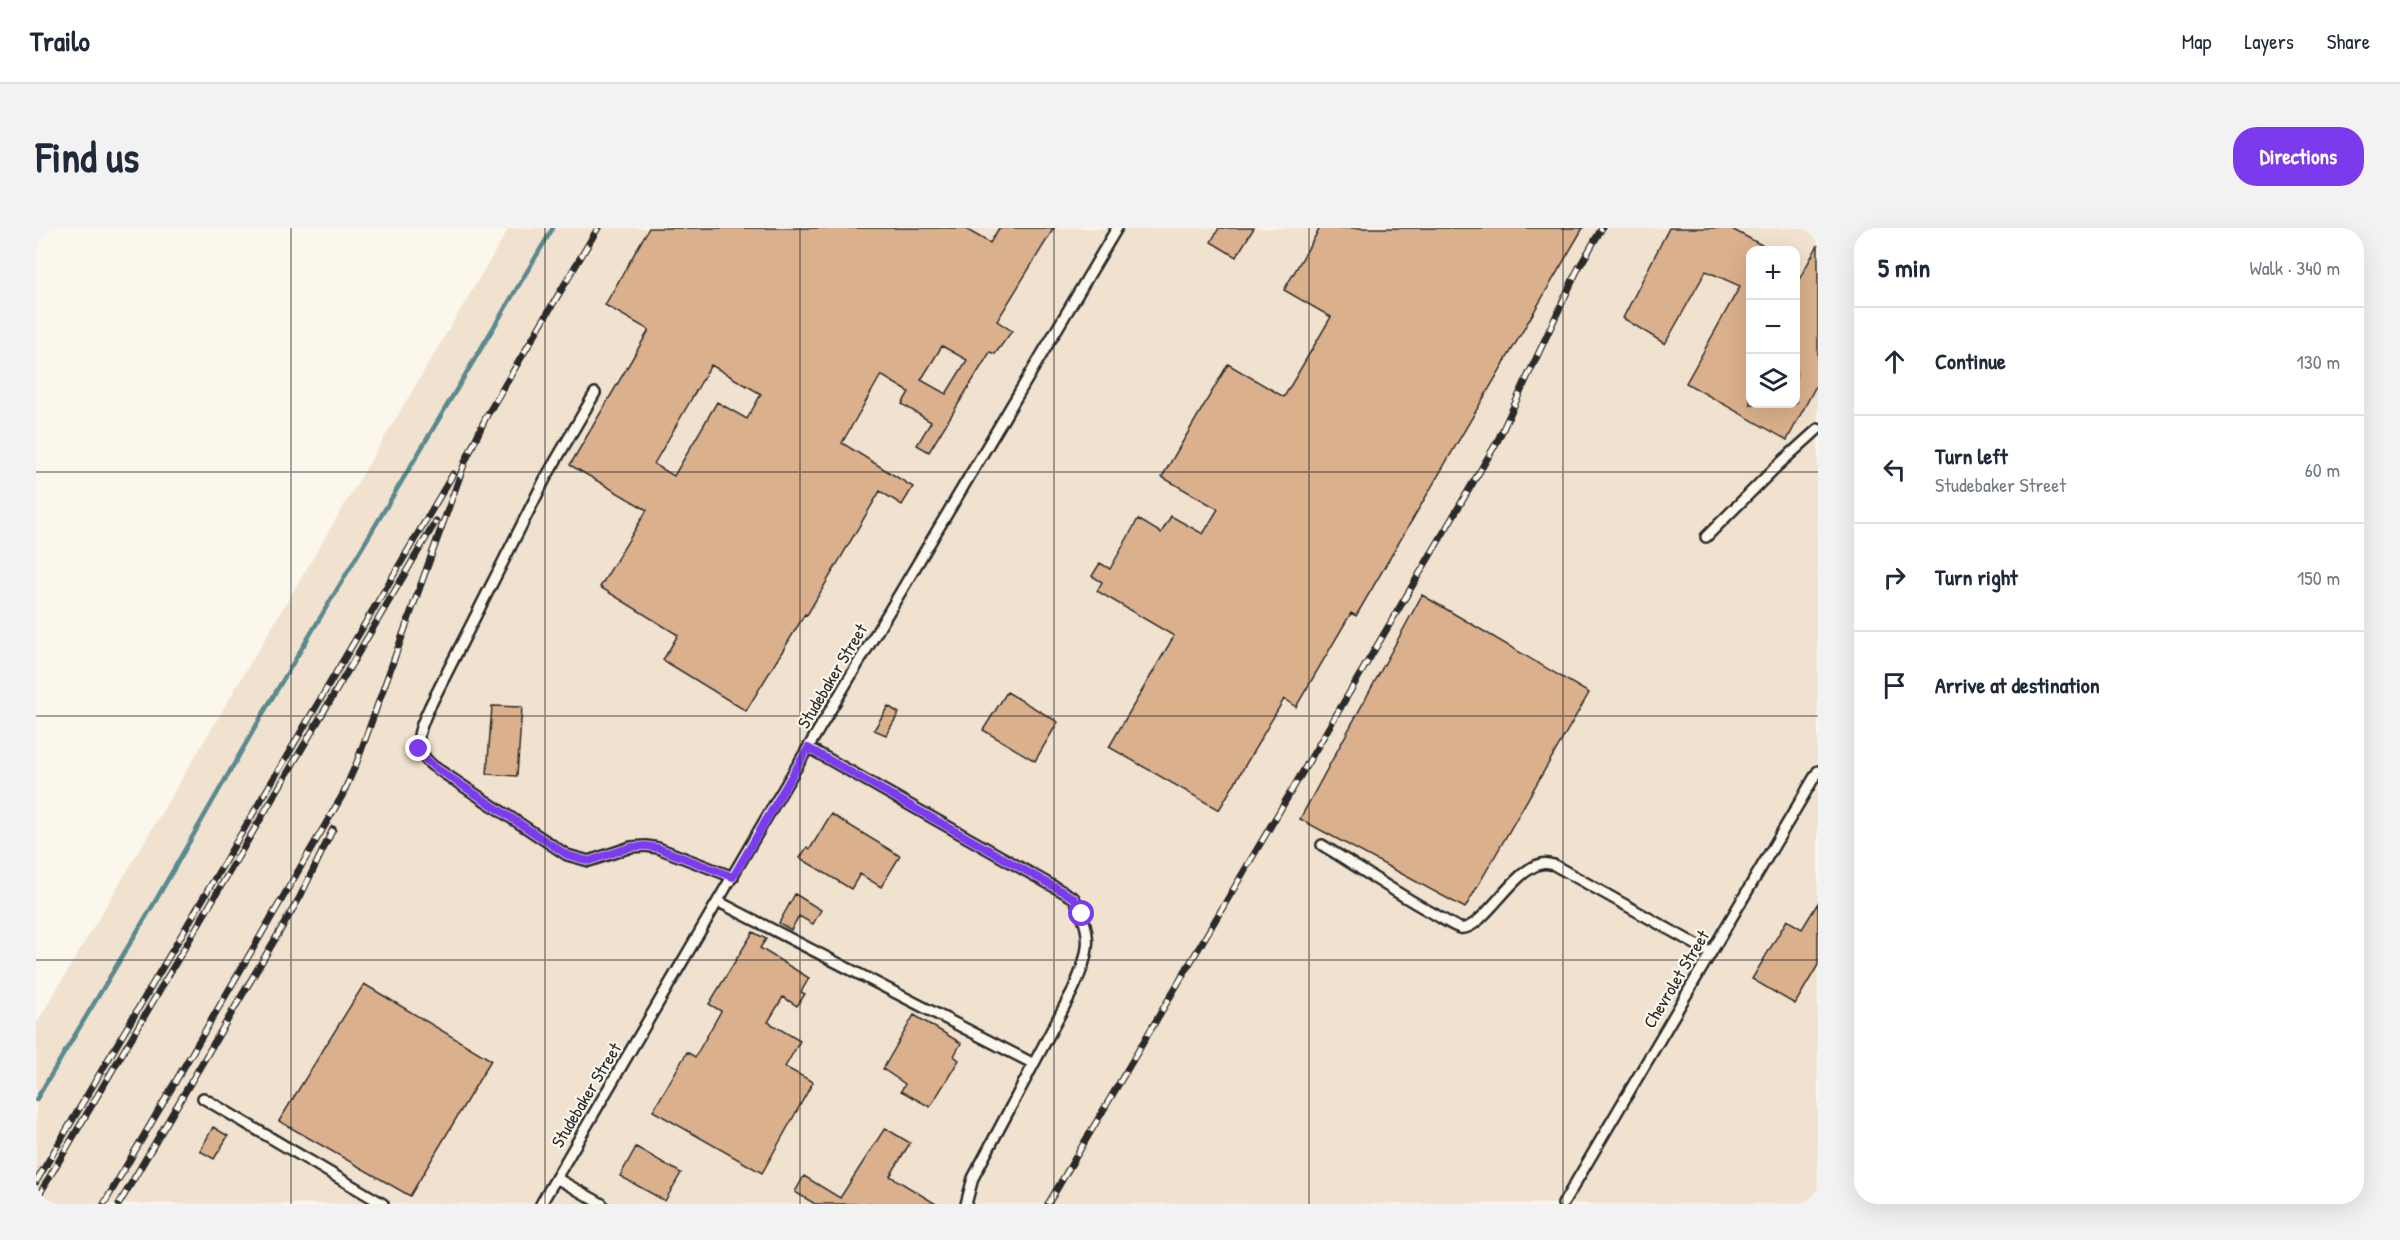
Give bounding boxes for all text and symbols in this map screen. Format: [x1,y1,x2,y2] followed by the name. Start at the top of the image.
[30,22,90,60] text: Trailo
[2182,27,2211,56] text: Map
[2244,27,2294,56] text: Layers
[2327,27,2370,56] text: Share
[2233,127,2364,186] button: Directions
[36,128,139,185] text: Find us
[1746,246,1800,408] map controls
[1746,246,1800,300] button: +
[1878,250,1930,285] text: 5 min
[2249,254,2340,281] text: Walk · 340 m
[1746,300,1800,354] button: −
[1878,345,1911,378] icon: ahead
[1935,346,2006,376] text: Continue
[2297,348,2340,375] text: 130 m
[1746,354,1800,408] button: layers
[1935,441,2008,471] text: Turn left
[1878,453,1911,486] icon: left
[2305,456,2340,483] text: 60 m
[1935,471,2066,498] text: Studebaker Street
[1878,561,1911,594] icon: right
[1935,562,2018,592] text: Turn right
[2297,564,2340,591] text: 150 m
[791,618,873,733] street label: Studebaker Street
[1878,669,1911,702] icon: arrive
[1935,670,2100,700] text: Arrive at destination
[405,735,431,761] route end
[1068,900,1094,926] route start
[1637,925,1715,1033] street label: Chevrolet Street
[545,1037,627,1152] street label: Studebaker Street

